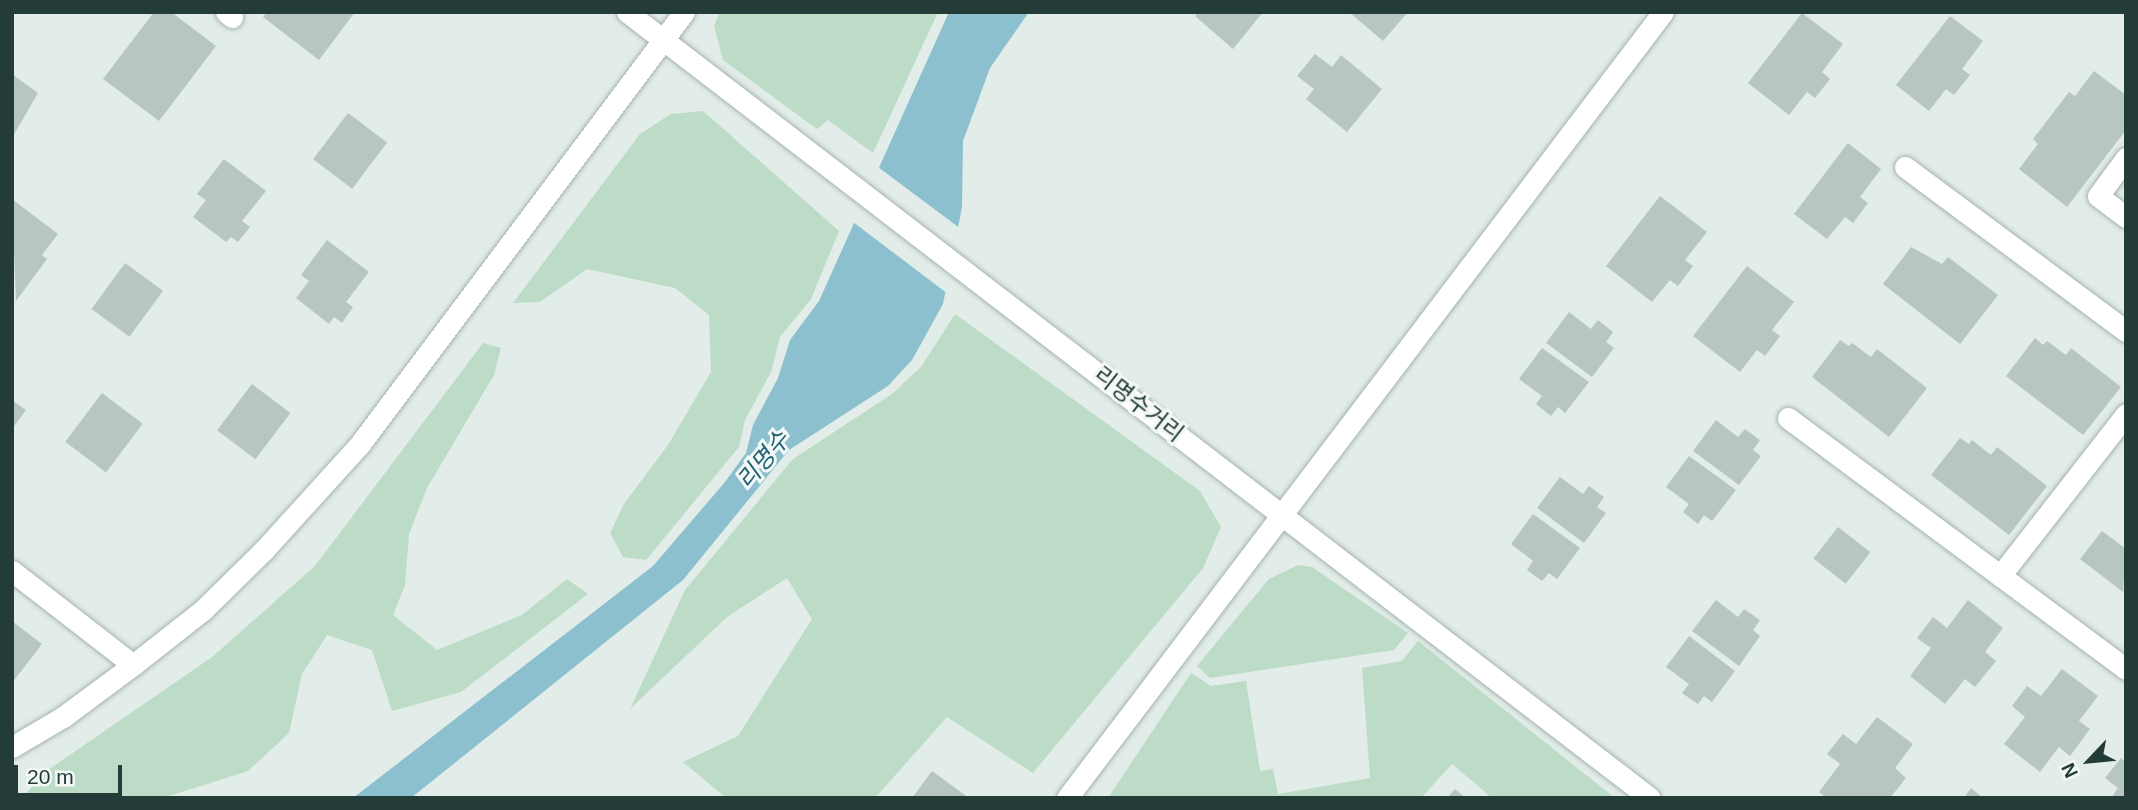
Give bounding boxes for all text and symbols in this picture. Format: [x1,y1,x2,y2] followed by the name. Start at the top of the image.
[1089,361,1189,447] street label: 리명수거리
[731,425,795,495] water label: 리명수
[2054,726,2124,796] north arrow
[18,750,126,794] scale bar
[2057,760,2082,781] text: N
[27,765,74,788] text: 20 m

